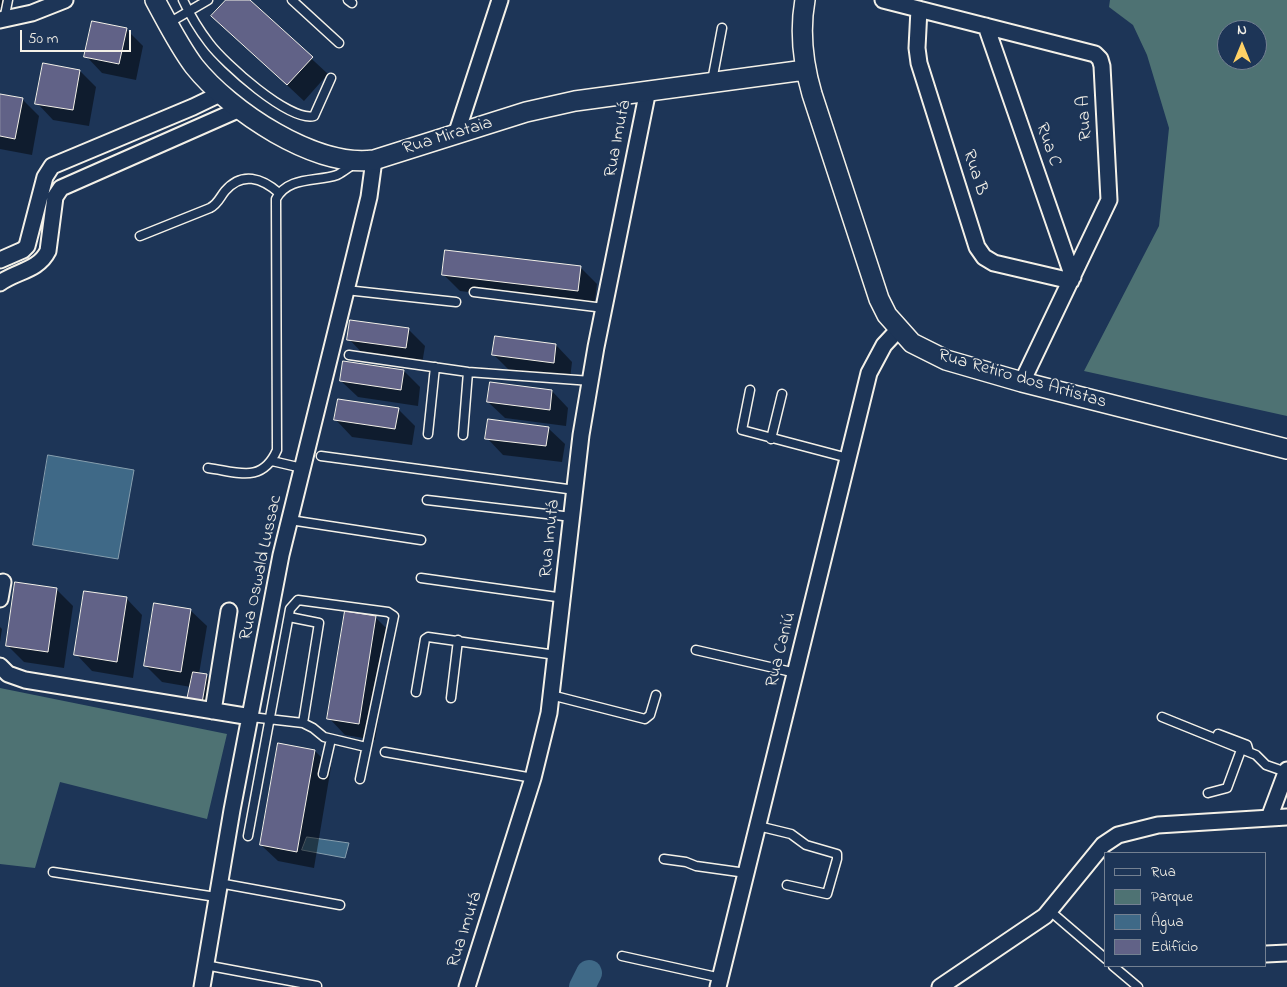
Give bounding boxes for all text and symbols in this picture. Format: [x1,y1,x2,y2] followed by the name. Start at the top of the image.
[22,20,134,52] scale bar
[1217,20,1267,70] north arrow
[1237,20,1247,41] text: N
[28,28,58,50] text: 50 m
[1074,95,1098,141] street label: Rua A
[601,99,637,179] street label: Rua Imutá
[401,113,495,161] street label: Rua Mirataia
[1030,121,1064,169] street label: Rua C
[957,148,991,198] street label: Rua B
[935,346,1109,414] street label: Rua Retiro dos Artistas
[236,494,288,642] street label: Rua Oswald Lussac
[536,499,566,579] street label: Rua Imutá
[762,610,802,690] street label: Rua Caniú
[1104,852,1267,967] legend
[1151,861,1176,883] text: Rua
[1151,886,1193,908] text: Parque
[444,890,488,970] street label: Rua Imutá
[1151,911,1184,933] text: Água
[1151,936,1198,958] text: Edifício

